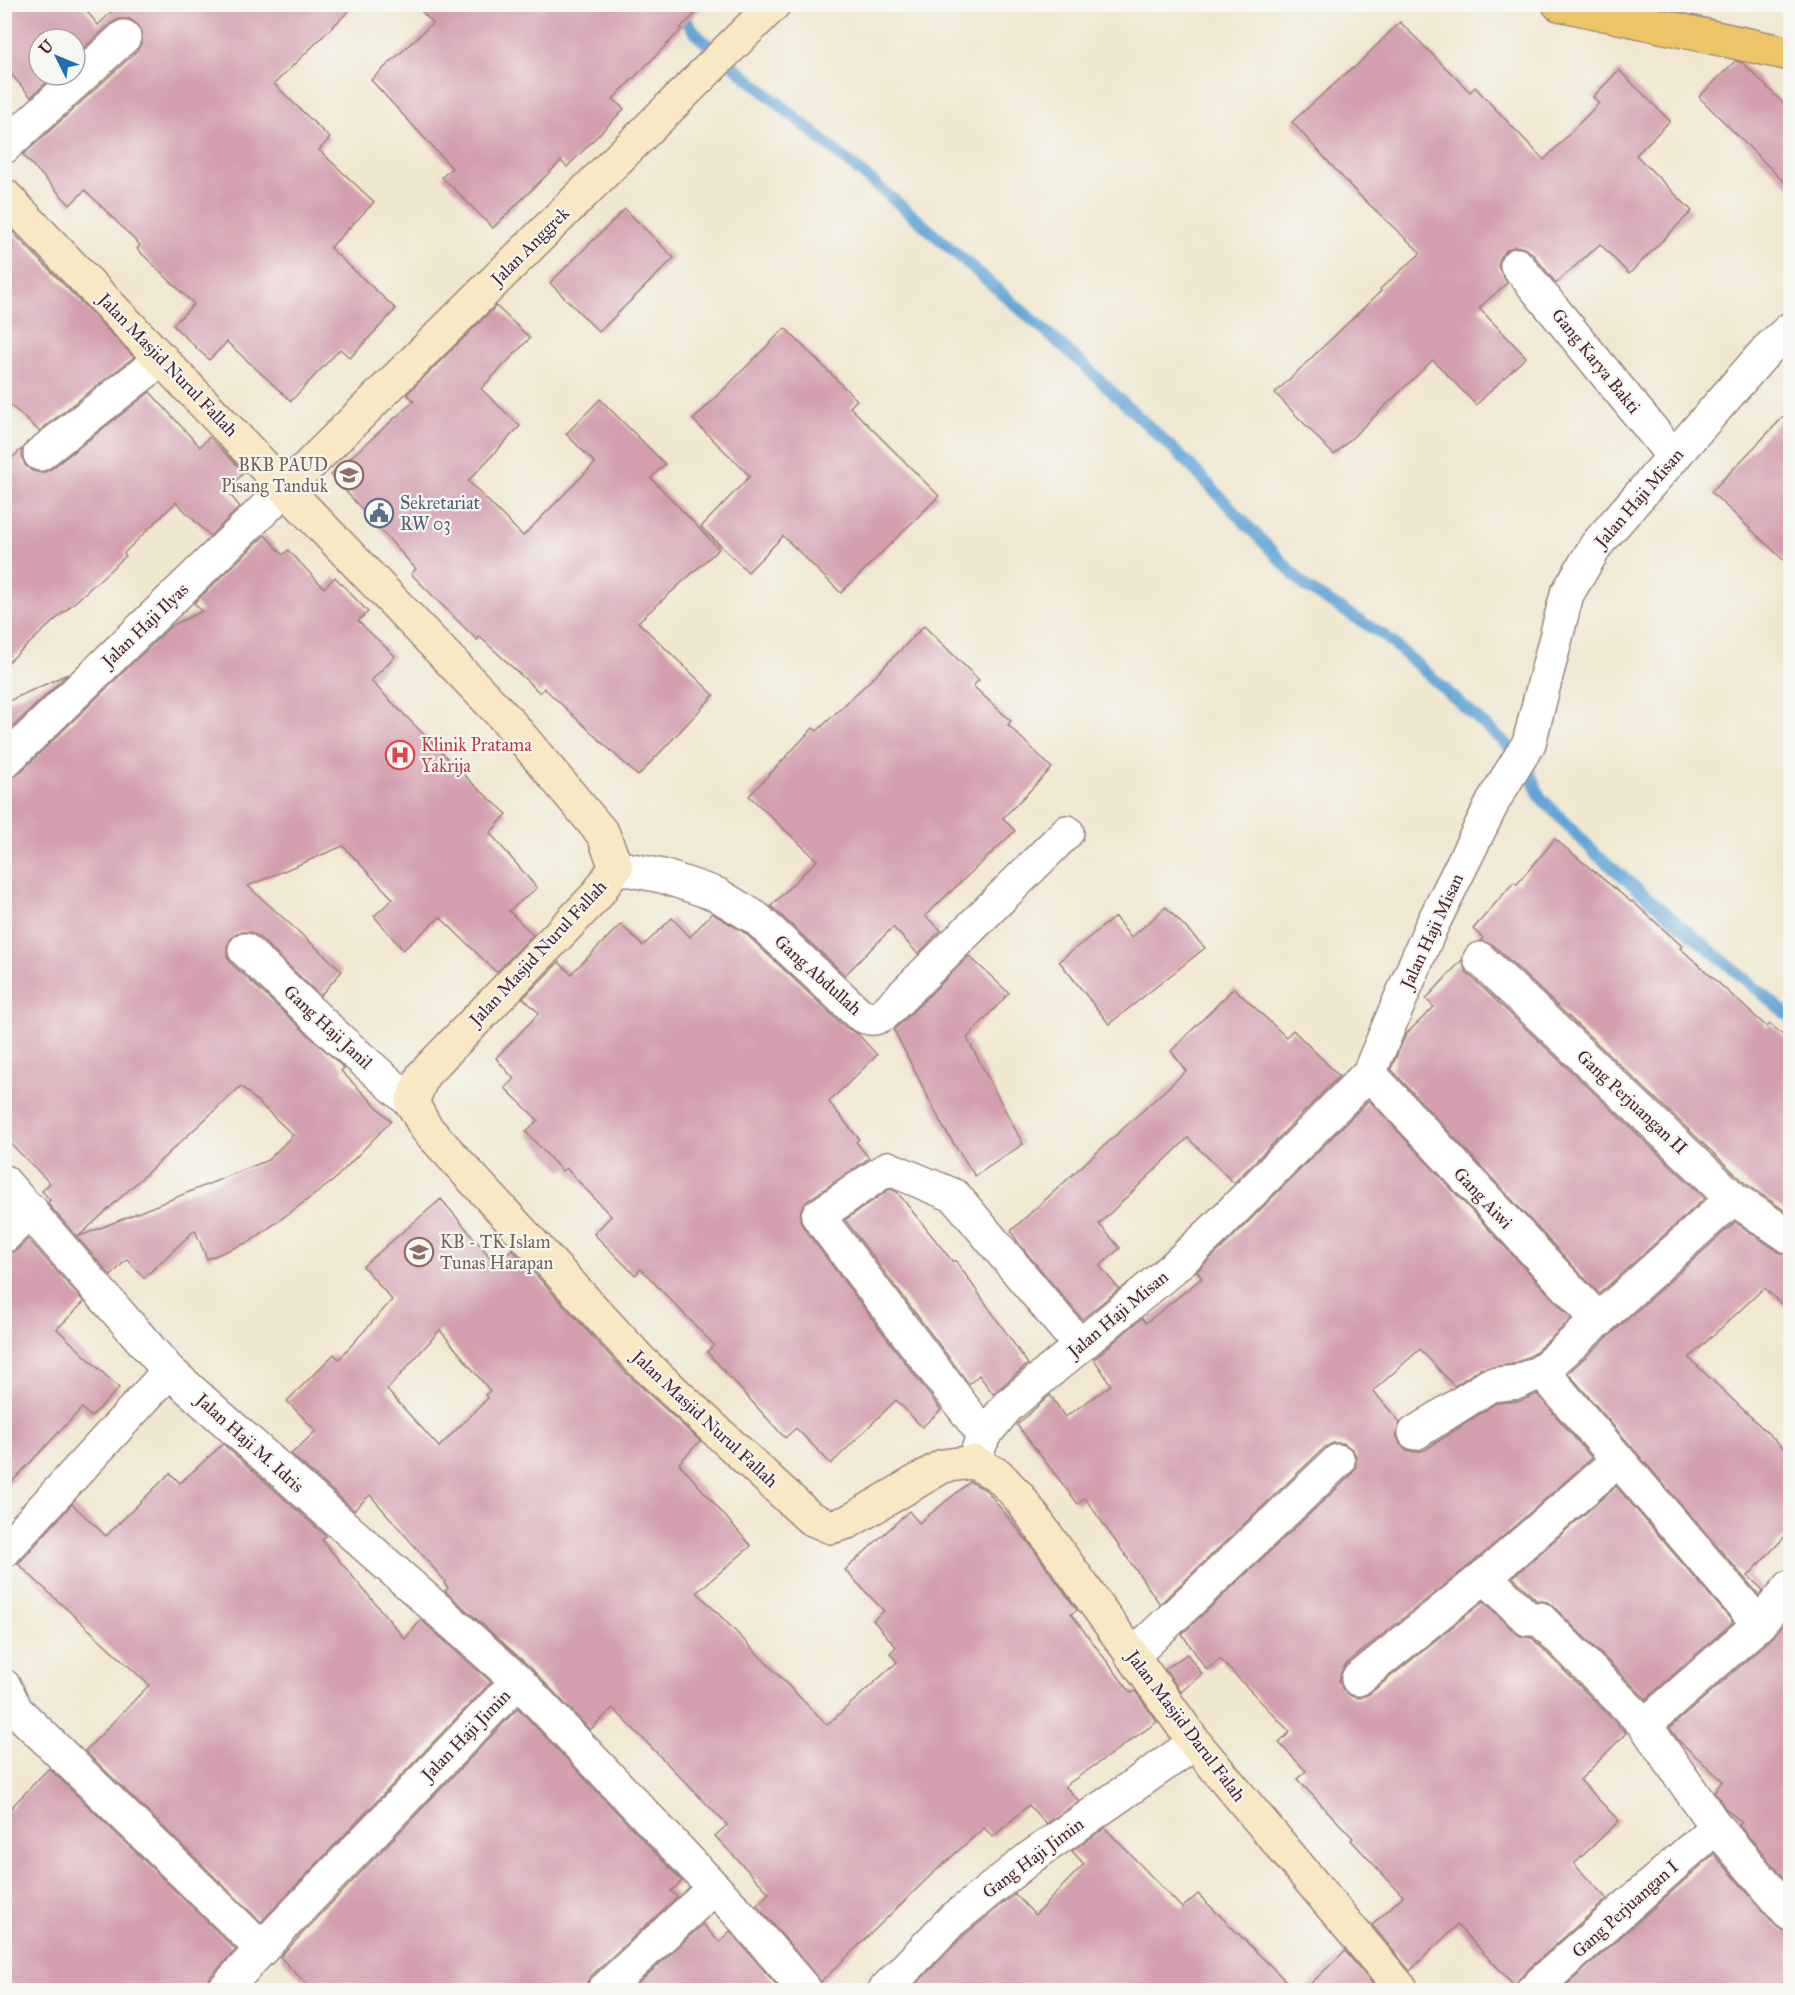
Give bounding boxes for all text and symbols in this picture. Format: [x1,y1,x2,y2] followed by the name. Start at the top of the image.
[27,27,87,87] north arrow
[35,36,58,58] text: U
[485,202,575,292] street label: Jalan Anggrek
[91,287,242,442] street label: Jalan Masjid Nurul Fallah
[1546,304,1645,419] street label: Gang Karya Bakti
[1589,444,1689,554] street label: Jalan Haji Misan
[221,454,329,498] place label: BKB PAUD Pisang Tanduk
[333,459,365,491] school or university icon: BKB PAUD Pisang Tanduk
[400,492,481,535] place label: Sekretariat RW 03
[363,497,395,529] public building icon: Sekretariat RW 03
[96,578,194,674] street label: Jalan Haji Ilyas
[421,734,532,777] place label: Klinik Pratama Yakrija
[384,739,416,771] hospital icon: Klinik Pratama Yakrija
[1395,870,1469,994] street label: Jalan Haji Misan
[463,875,612,1033] street label: Jalan Masjid Nurul Fallah
[769,930,866,1021] street label: Gang Abdullah
[278,980,377,1074] street label: Gang Haji Janil
[1571,1045,1692,1160] street label: Gang Perjuangan II
[1448,1163,1517,1234] street label: Gang Aiwi
[440,1231,554,1274] place label: KB - TK Islam Tunas Harapan
[403,1236,435,1268] school or university icon: KB - TK Islam Tunas Harapan
[1062,1265,1174,1364] street label: Jalan Haji Misan
[625,1344,783,1493] street label: Jalan Masjid Nurul Fallah
[189,1387,309,1498] street label: Jalan Haji M. Idris
[1120,1644,1250,1807] street label: Jalan Masjid Darul Falah
[415,1684,516,1788] street label: Jalan Haji Jimin
[978,1813,1089,1904] street label: Gang Haji Jimin
[1567,1855,1684,1963] street label: Gang Perjuangan I

